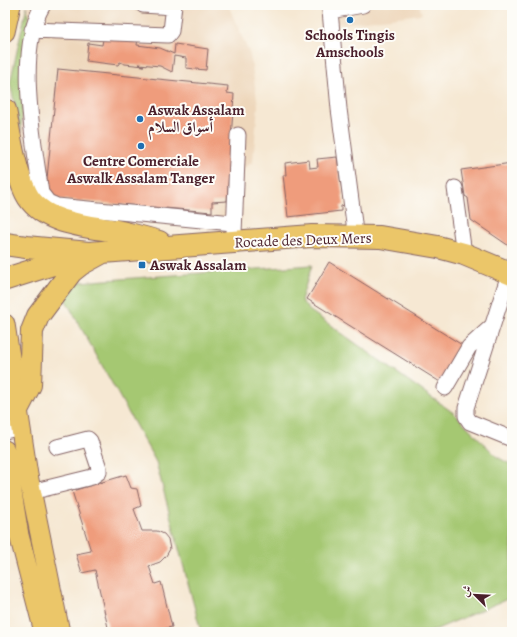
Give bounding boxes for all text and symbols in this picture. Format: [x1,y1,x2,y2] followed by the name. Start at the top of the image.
[345,15,355,25] marker: Schools Tingis Amschools
[305,25,395,62] place label: Schools Tingis Amschools
[147,100,245,140] place label: Aswak Assalam أسواق السلام
[135,114,145,124] marker: Aswak Assalam أسواق السلام
[136,141,146,151] marker: Centre Comerciale Aswalk Assalam Tanger
[66,151,215,188] place label: Centre Comerciale Aswalk Assalam Tanger
[234,228,372,252] street label: Rocade des Deux Mers
[149,255,247,275] place label: Aswak Assalam
[137,260,147,270] marker: Aswak Assalam
[455,575,495,615] north arrow
[457,583,475,599] text: ش

